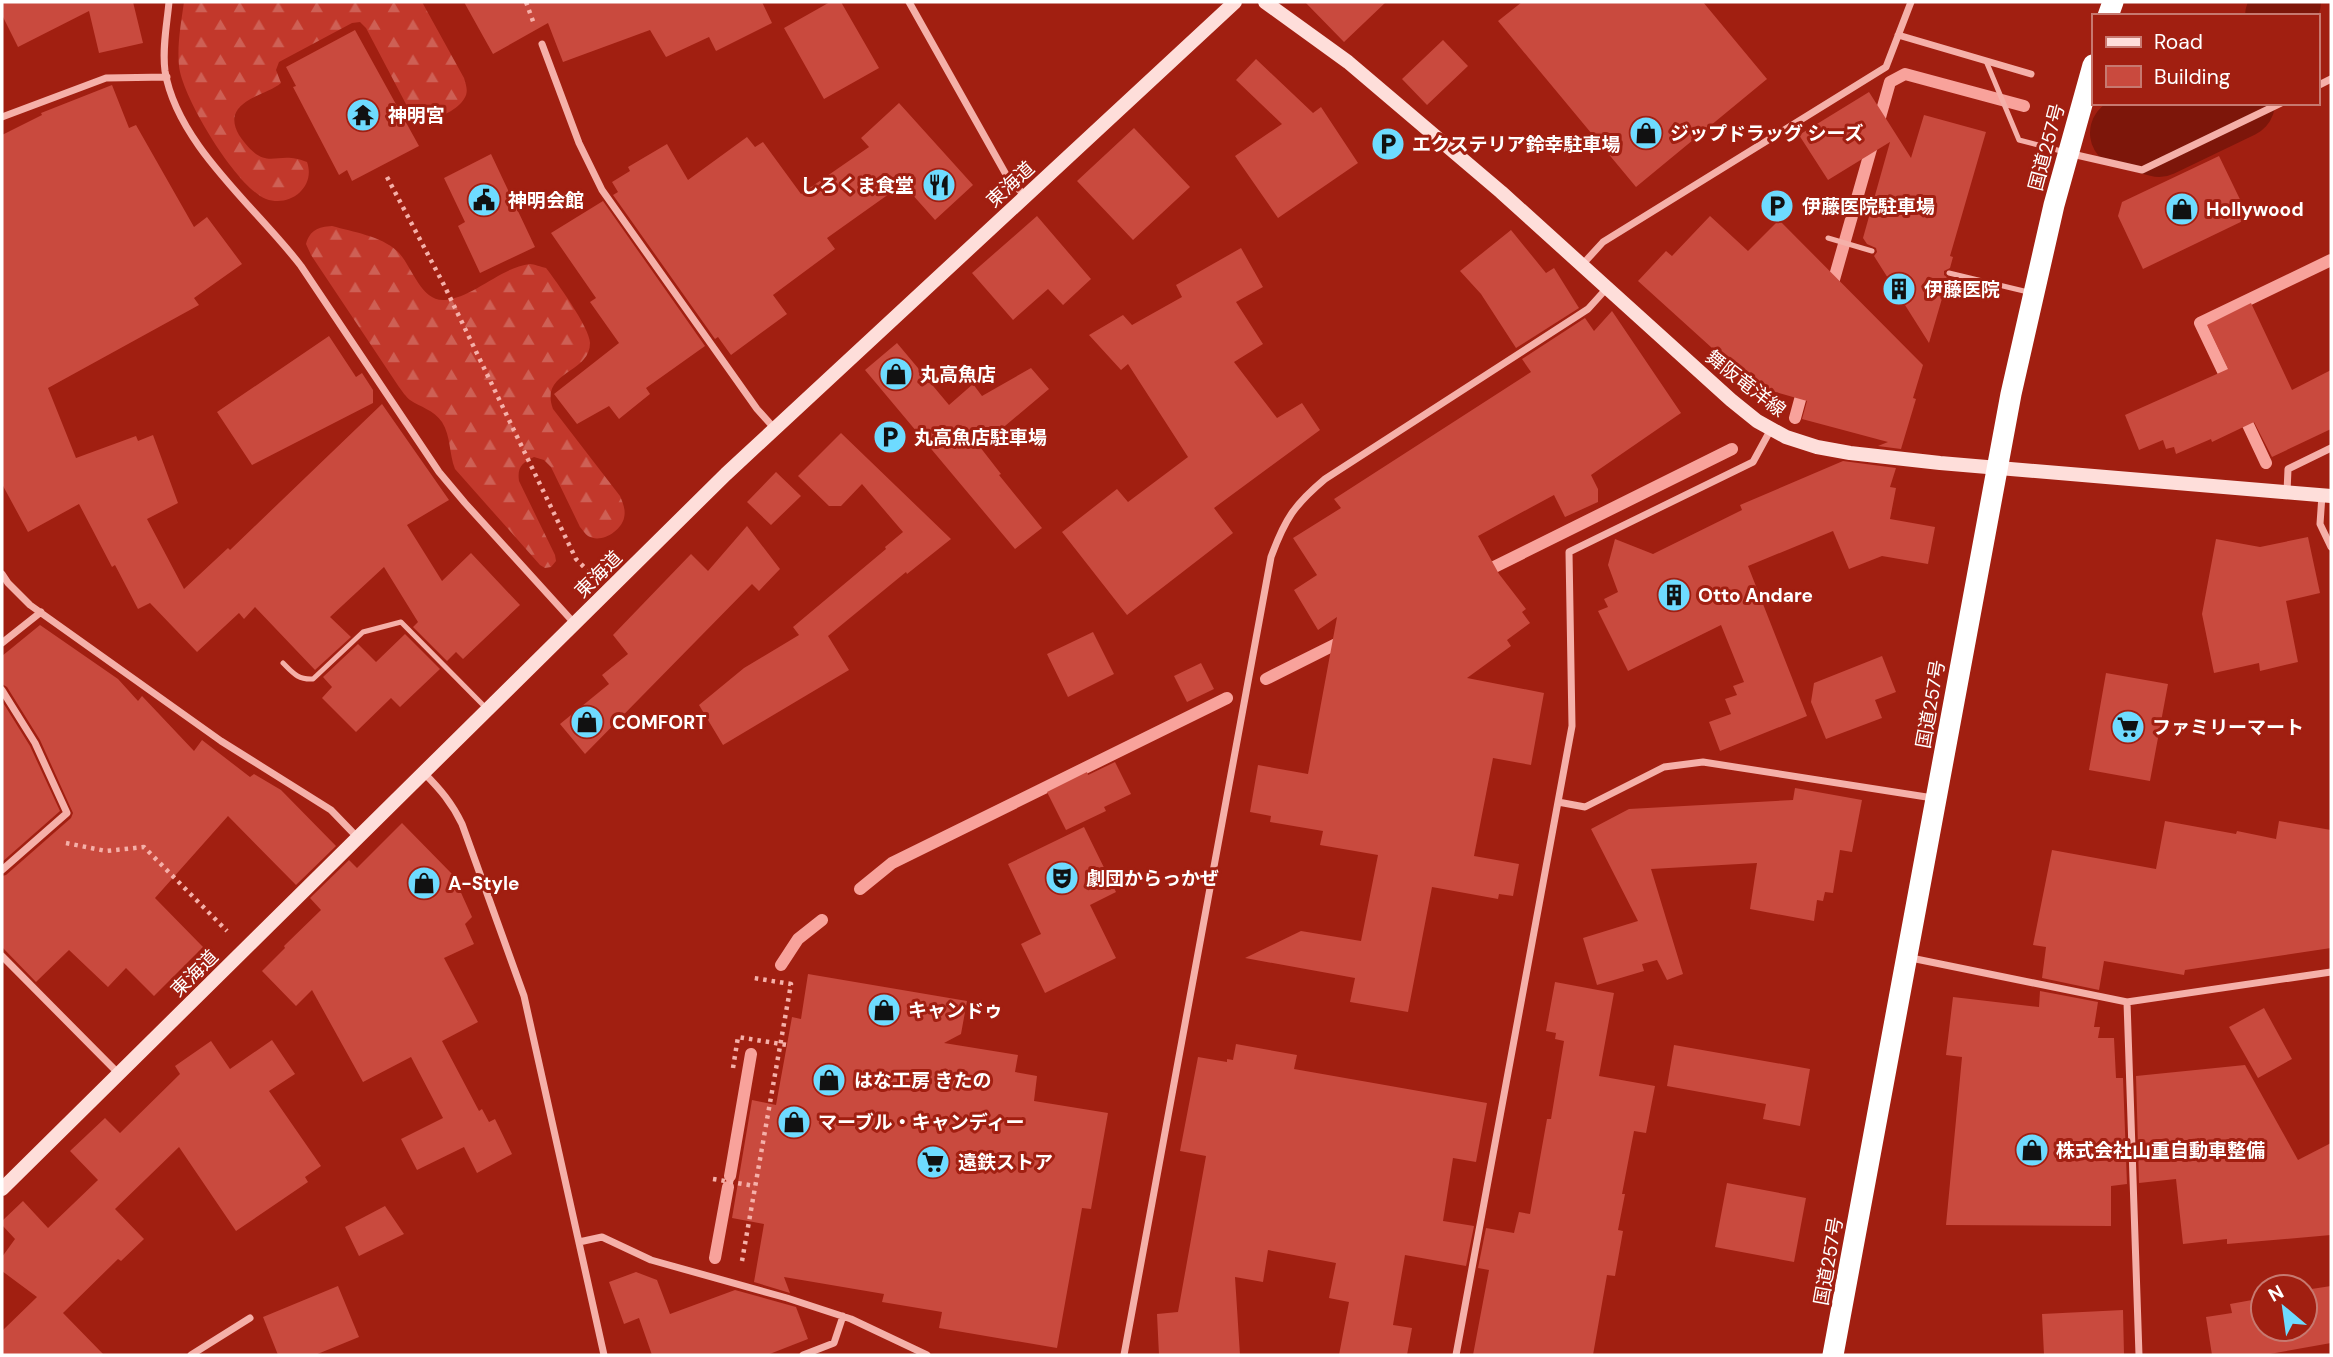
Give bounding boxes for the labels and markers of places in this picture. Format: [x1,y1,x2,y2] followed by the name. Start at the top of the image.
[344,96,382,134] temple icon: 神明宮
[388,103,445,128] place label: 神明宮
[1627,114,1665,152] shop icon: ジップドラッグ シーズ
[1670,121,1864,146] place label: ジップドラッグ シーズ
[1369,125,1407,163] parking icon: エクステリア鈴幸駐車場
[1412,132,1620,157] place label: エクステリア鈴幸駐車場
[920,166,958,204] restaurant icon: しろくま食堂
[800,173,914,198] place label: しろくま食堂
[465,181,503,219] public building icon: 神明会館
[1758,187,1796,225] parking icon: 伊藤医院駐車場
[508,188,584,213] place label: 神明会館
[2163,190,2201,228] shop icon: Hollywood
[1802,194,1935,219] place label: 伊藤医院駐車場
[2206,197,2304,222] place label: Hollywood
[1880,270,1918,308] building icon: 伊藤医院
[1924,277,2000,302] place label: 伊藤医院
[877,355,915,393] shop icon: 丸高魚店
[920,362,996,387] place label: 丸高魚店
[871,418,909,456] parking icon: 丸高魚店駐車場
[914,425,1047,450] place label: 丸高魚店駐車場
[1655,576,1693,614] building icon: Otto Andare
[1698,583,1813,608] place label: Otto Andare
[568,703,606,741] shop icon: COMFORT
[2109,708,2147,746] supermarket icon: ファミリーマート
[612,710,707,735] place label: COMFORT
[2152,715,2304,740] place label: ファミリーマート
[1043,859,1081,897] theatre icon: 劇団からっかぜ
[405,864,443,902] shop icon: A-Style
[1086,866,1219,891] place label: 劇団からっかぜ
[448,871,520,896] place label: A-Style
[865,991,903,1029] shop icon: キャンドゥ
[908,998,1003,1023] place label: キャンドゥ
[810,1061,848,1099] shop icon: はな工房 きたの
[854,1068,991,1093] place label: はな工房 きたの
[775,1103,813,1141] shop icon: マーブル・キャンディー
[818,1110,1025,1135] place label: マーブル・キャンディー
[2013,1131,2051,1169] shop icon: 株式会社山重自動車整備
[2056,1138,2265,1163] place label: 株式会社山重自動車整備
[914,1143,952,1181] supermarket icon: 遠鉄ストア
[958,1150,1053,1175] place label: 遠鉄ストア

